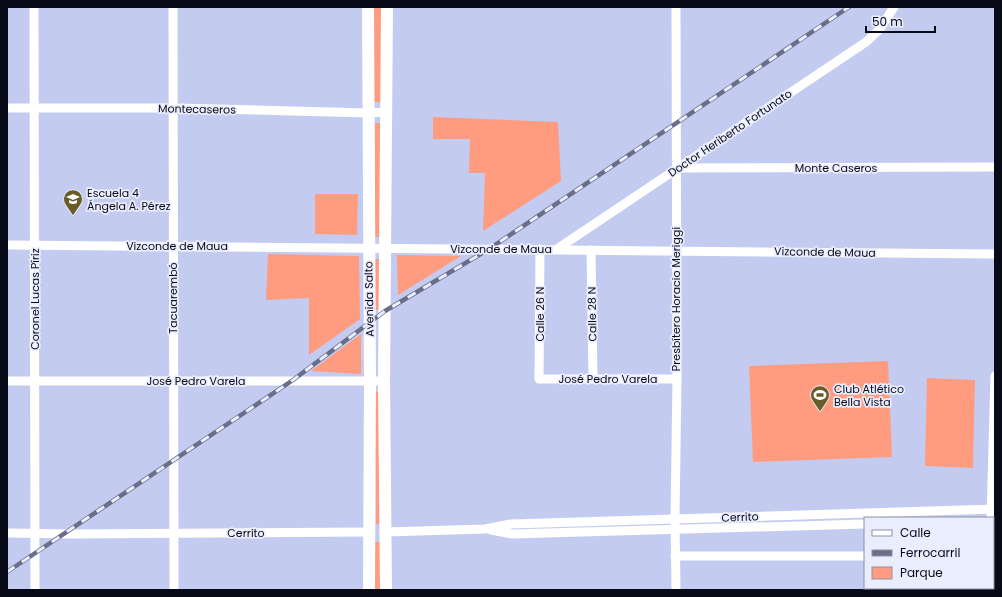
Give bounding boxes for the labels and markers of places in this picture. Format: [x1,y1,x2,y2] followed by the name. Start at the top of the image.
[87,185,171,214] place label: Escuela 4 Ángela A. Pérez
[62,188,84,216] school or university icon: Escuela 4 Ángela A. Pérez
[834,381,904,410] place label: Club Atlético Bella Vista
[809,384,831,412] sports icon: Club Atlético Bella Vista

